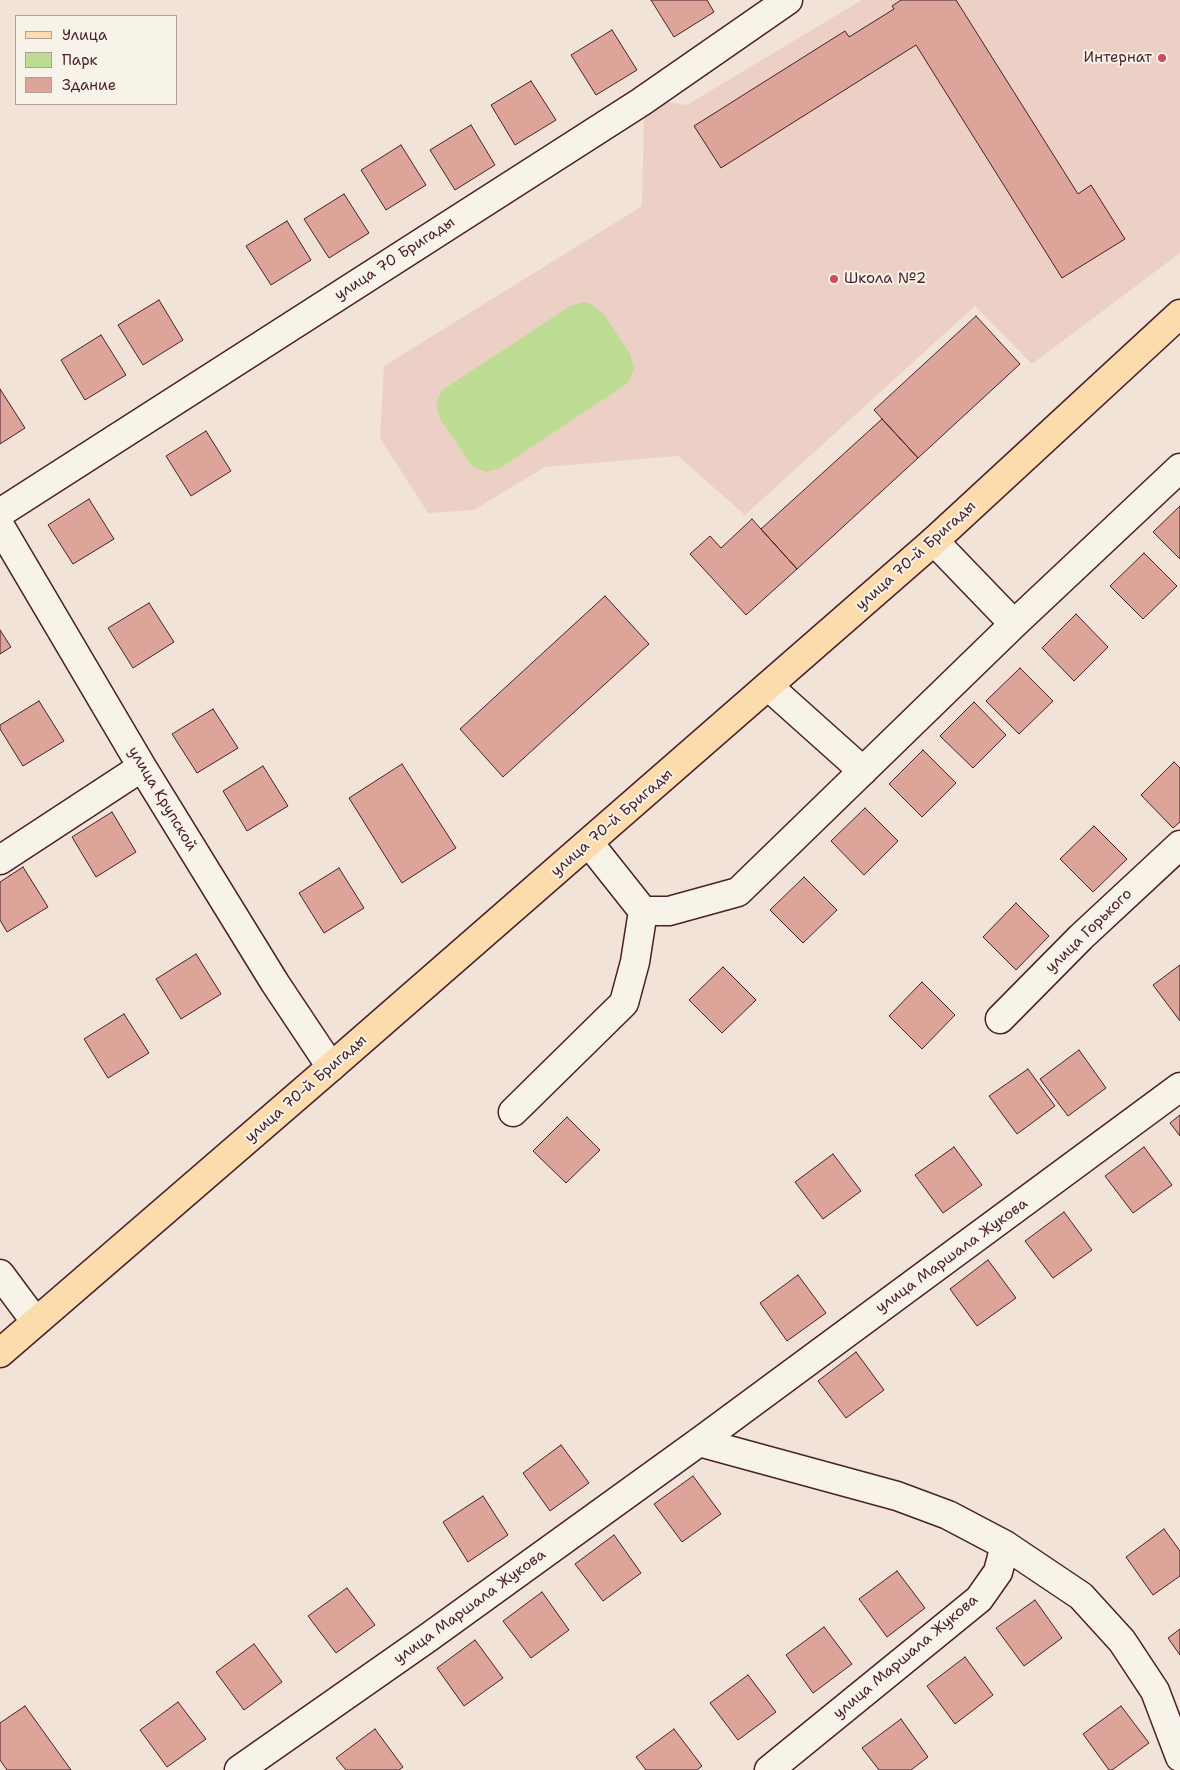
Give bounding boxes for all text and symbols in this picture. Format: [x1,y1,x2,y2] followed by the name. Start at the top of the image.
[15,15,178,105] legend
[62,25,107,45] text: Улица
[1084,49,1152,67] place label: Интернат
[62,50,98,70] text: Парк
[1156,52,1168,64] marker: Интернат
[62,75,116,95] text: Здание
[332,213,458,305] street label: улица 70 Бригады
[844,270,926,288] place label: Школа №2
[828,273,840,285] marker: Школа №2
[852,497,980,615] street label: улица 70-й Бригады
[124,743,200,855] street label: улица Крупской
[548,765,676,881] street label: улица 70-й Бригады
[1042,885,1136,977] street label: улица Горького
[242,1031,370,1147] street label: улица 70-й Бригады
[873,1195,1031,1317] street label: улица Маршала Жукова
[391,1546,549,1668] street label: улица Маршала Жукова
[830,1591,982,1723] street label: улица Маршала Жукова

